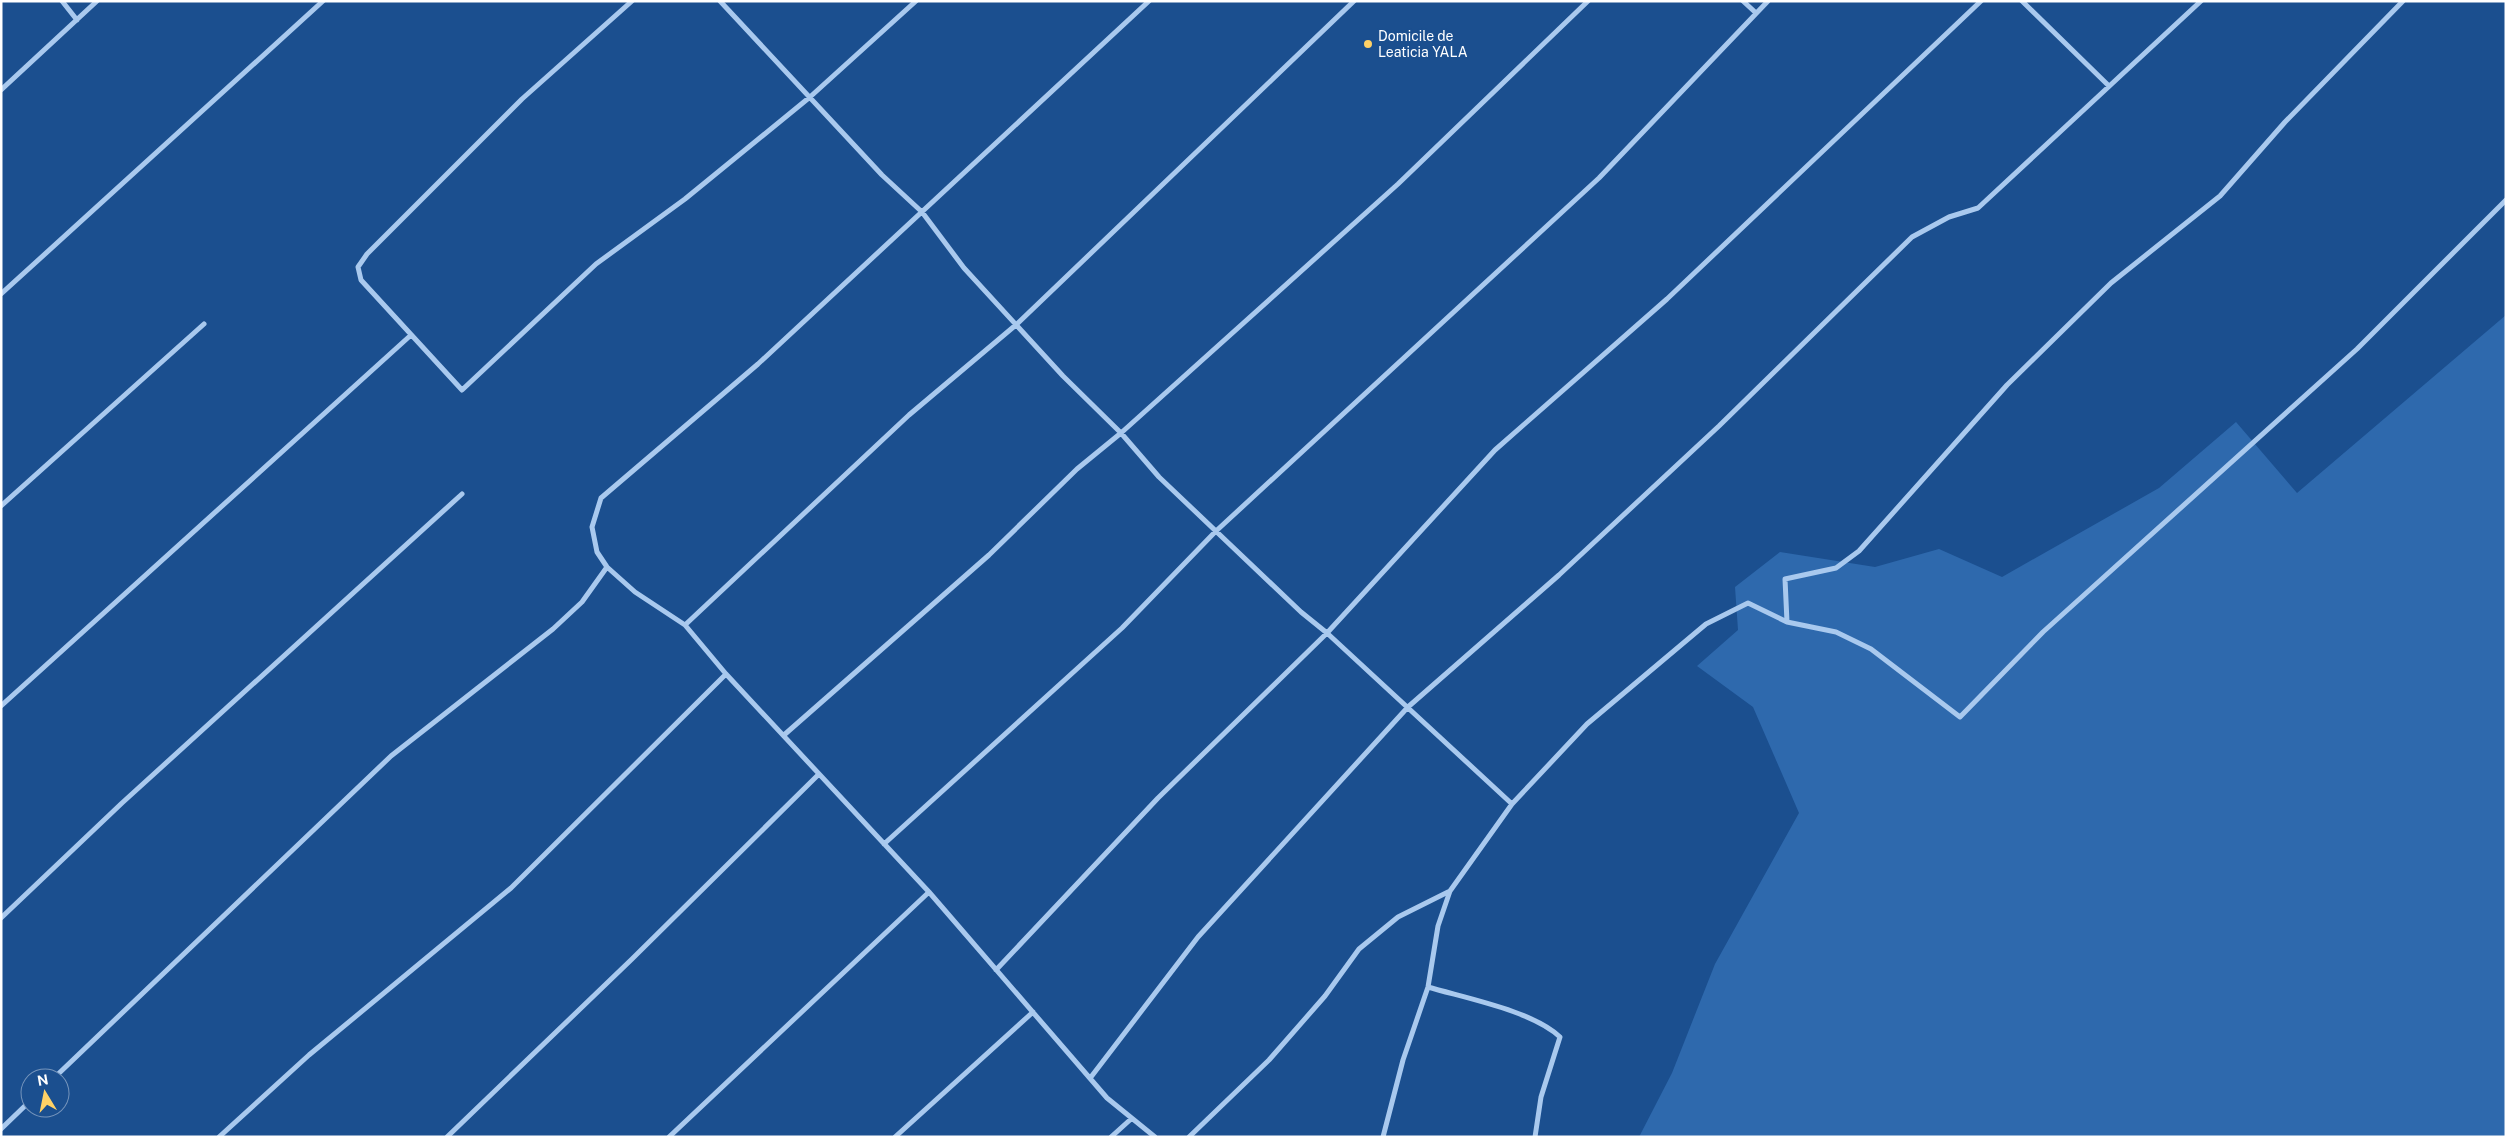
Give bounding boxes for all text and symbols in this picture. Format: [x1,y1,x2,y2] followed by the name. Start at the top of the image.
[1378,28,1468,60] place label: Domicile de Leaticia YALA
[1362,38,1374,50] marker: Domicile de Leaticia YALA
[20,1068,70,1118] north arrow
[36,1071,50,1089] text: N

